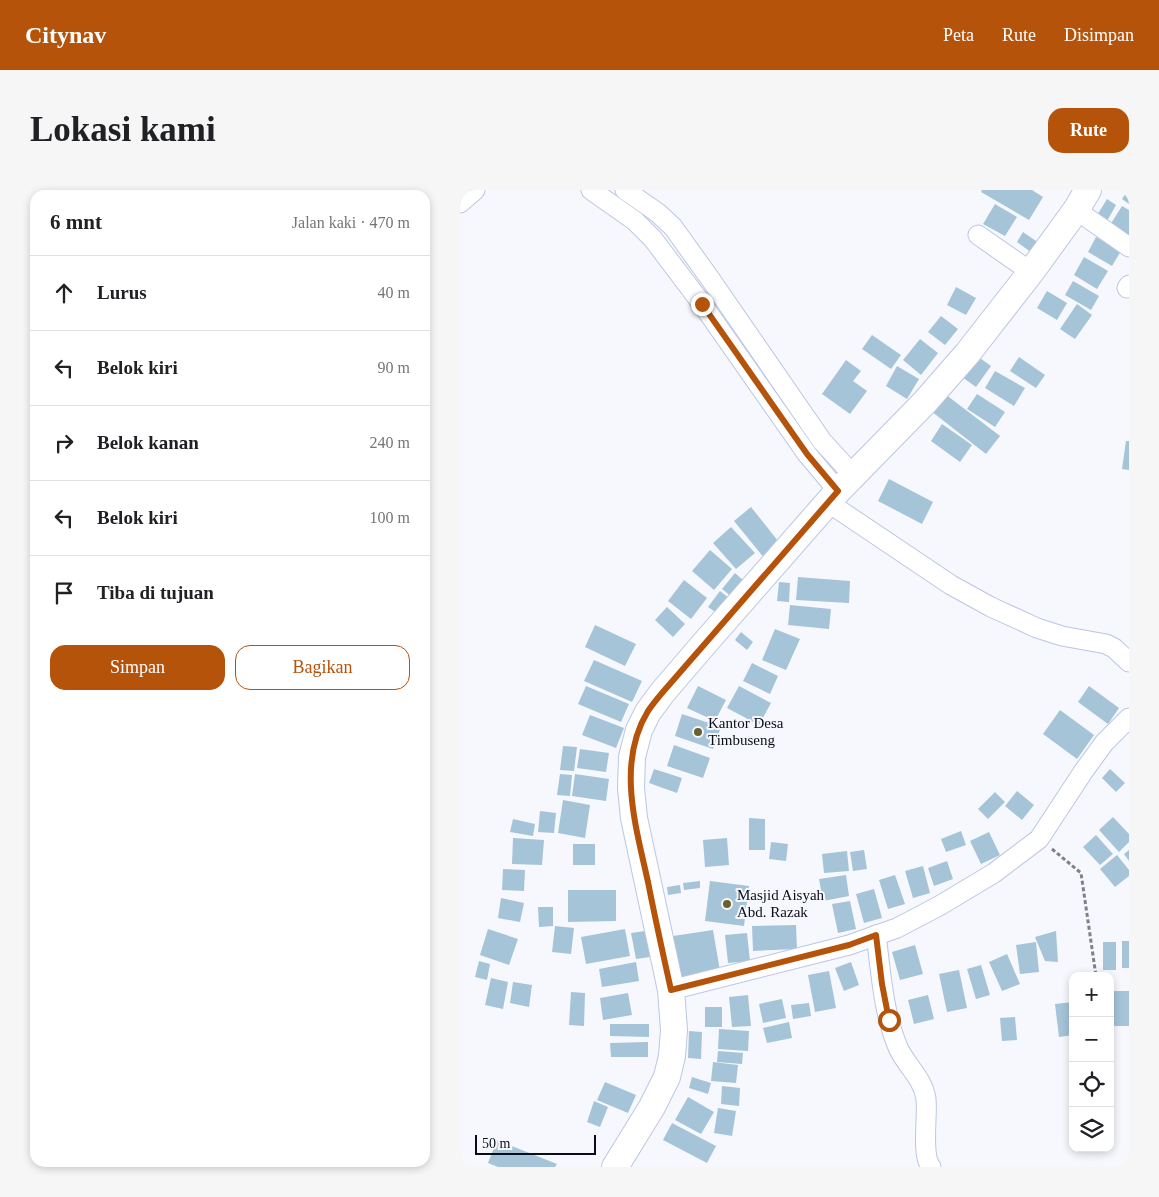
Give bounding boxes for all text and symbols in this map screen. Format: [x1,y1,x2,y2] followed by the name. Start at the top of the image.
[25,22,106,48] text: Citynav
[943,25,974,45] text: Peta
[1002,25,1036,45] text: Rute
[1064,25,1134,45] text: Disimpan
[1048,108,1129,153] button: Rute
[30,110,216,149] text: Lokasi kami
[50,210,102,234] text: 6 mnt
[292,214,410,231] text: Jalan kaki · 470 m
[50,279,78,307] icon: ahead
[97,282,147,303] text: Lurus
[378,284,410,301] text: 40 m
[691,293,714,316] route end
[50,354,78,382] icon: left
[97,357,178,378] text: Belok kiri
[378,359,410,376] text: 90 m
[50,429,78,457] icon: right
[97,432,199,453] text: Belok kanan
[370,434,410,451] text: 240 m
[50,504,78,532] icon: left
[97,507,178,528] text: Belok kiri
[370,509,410,526] text: 100 m
[50,579,78,607] icon: arrive
[97,582,214,603] text: Tiba di tujuan
[50,645,225,690] button: Simpan
[235,645,410,690] button: Bagikan
[708,715,784,748] place label: Kantor Desa Timbuseng
[692,726,704,738] marker: Kantor Desa Timbuseng
[737,887,825,920] place label: Masjid Aisyah Abd. Razak
[721,898,733,910] marker: Masjid Aisyah Abd. Razak
[1069,972,1114,1152] map controls
[1069,972,1114,1017] button: +
[878,1009,901,1032] route start
[1069,1017,1114,1062] button: −
[1069,1062,1114,1107] button: locate
[1069,1107,1114,1152] button: layers
[475,1132,596,1155] scale bar
[482,1136,510,1151] text: 50 m

